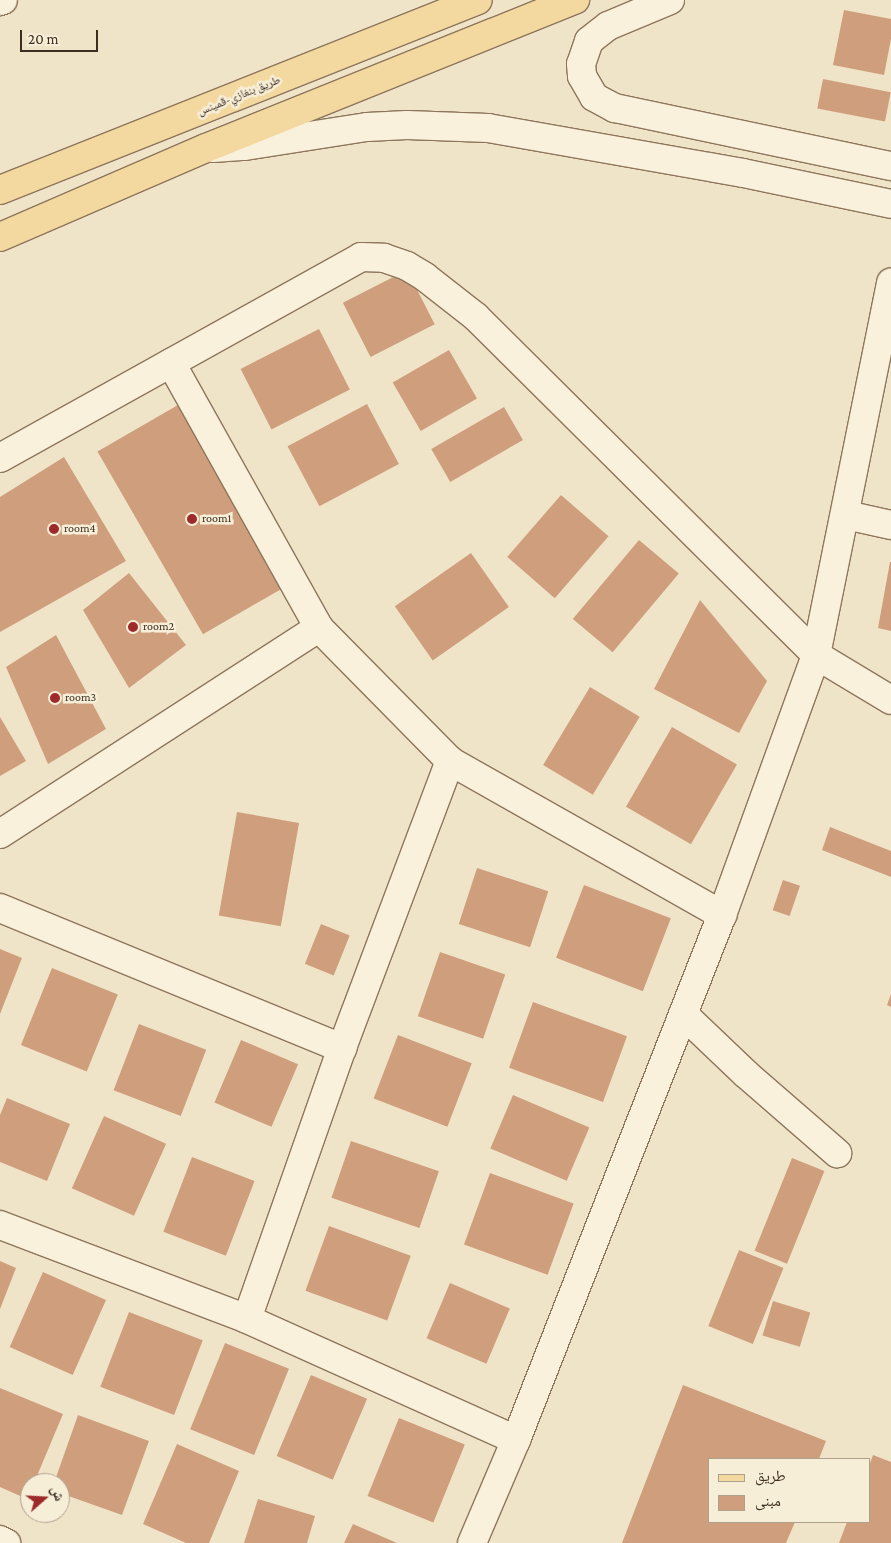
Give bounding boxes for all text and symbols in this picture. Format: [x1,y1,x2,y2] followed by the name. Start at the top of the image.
[22,20,100,52] scale bar
[28,31,59,47] text: 20 m
[195,73,283,119] street label: طريق بنغازي-قمينس
[202,512,231,526] place label: room1
[186,513,198,525] marker: room1
[64,522,96,536] place label: room4
[48,523,60,535] marker: room4
[143,620,174,634] place label: room2
[127,621,139,633] marker: room2
[65,691,96,705] place label: room3
[49,692,61,704] marker: room3
[708,1458,871,1523] legend
[755,1468,786,1484] text: طريق
[20,1473,70,1523] north arrow
[48,1484,68,1503] text: ش
[755,1493,781,1509] text: مبنى

